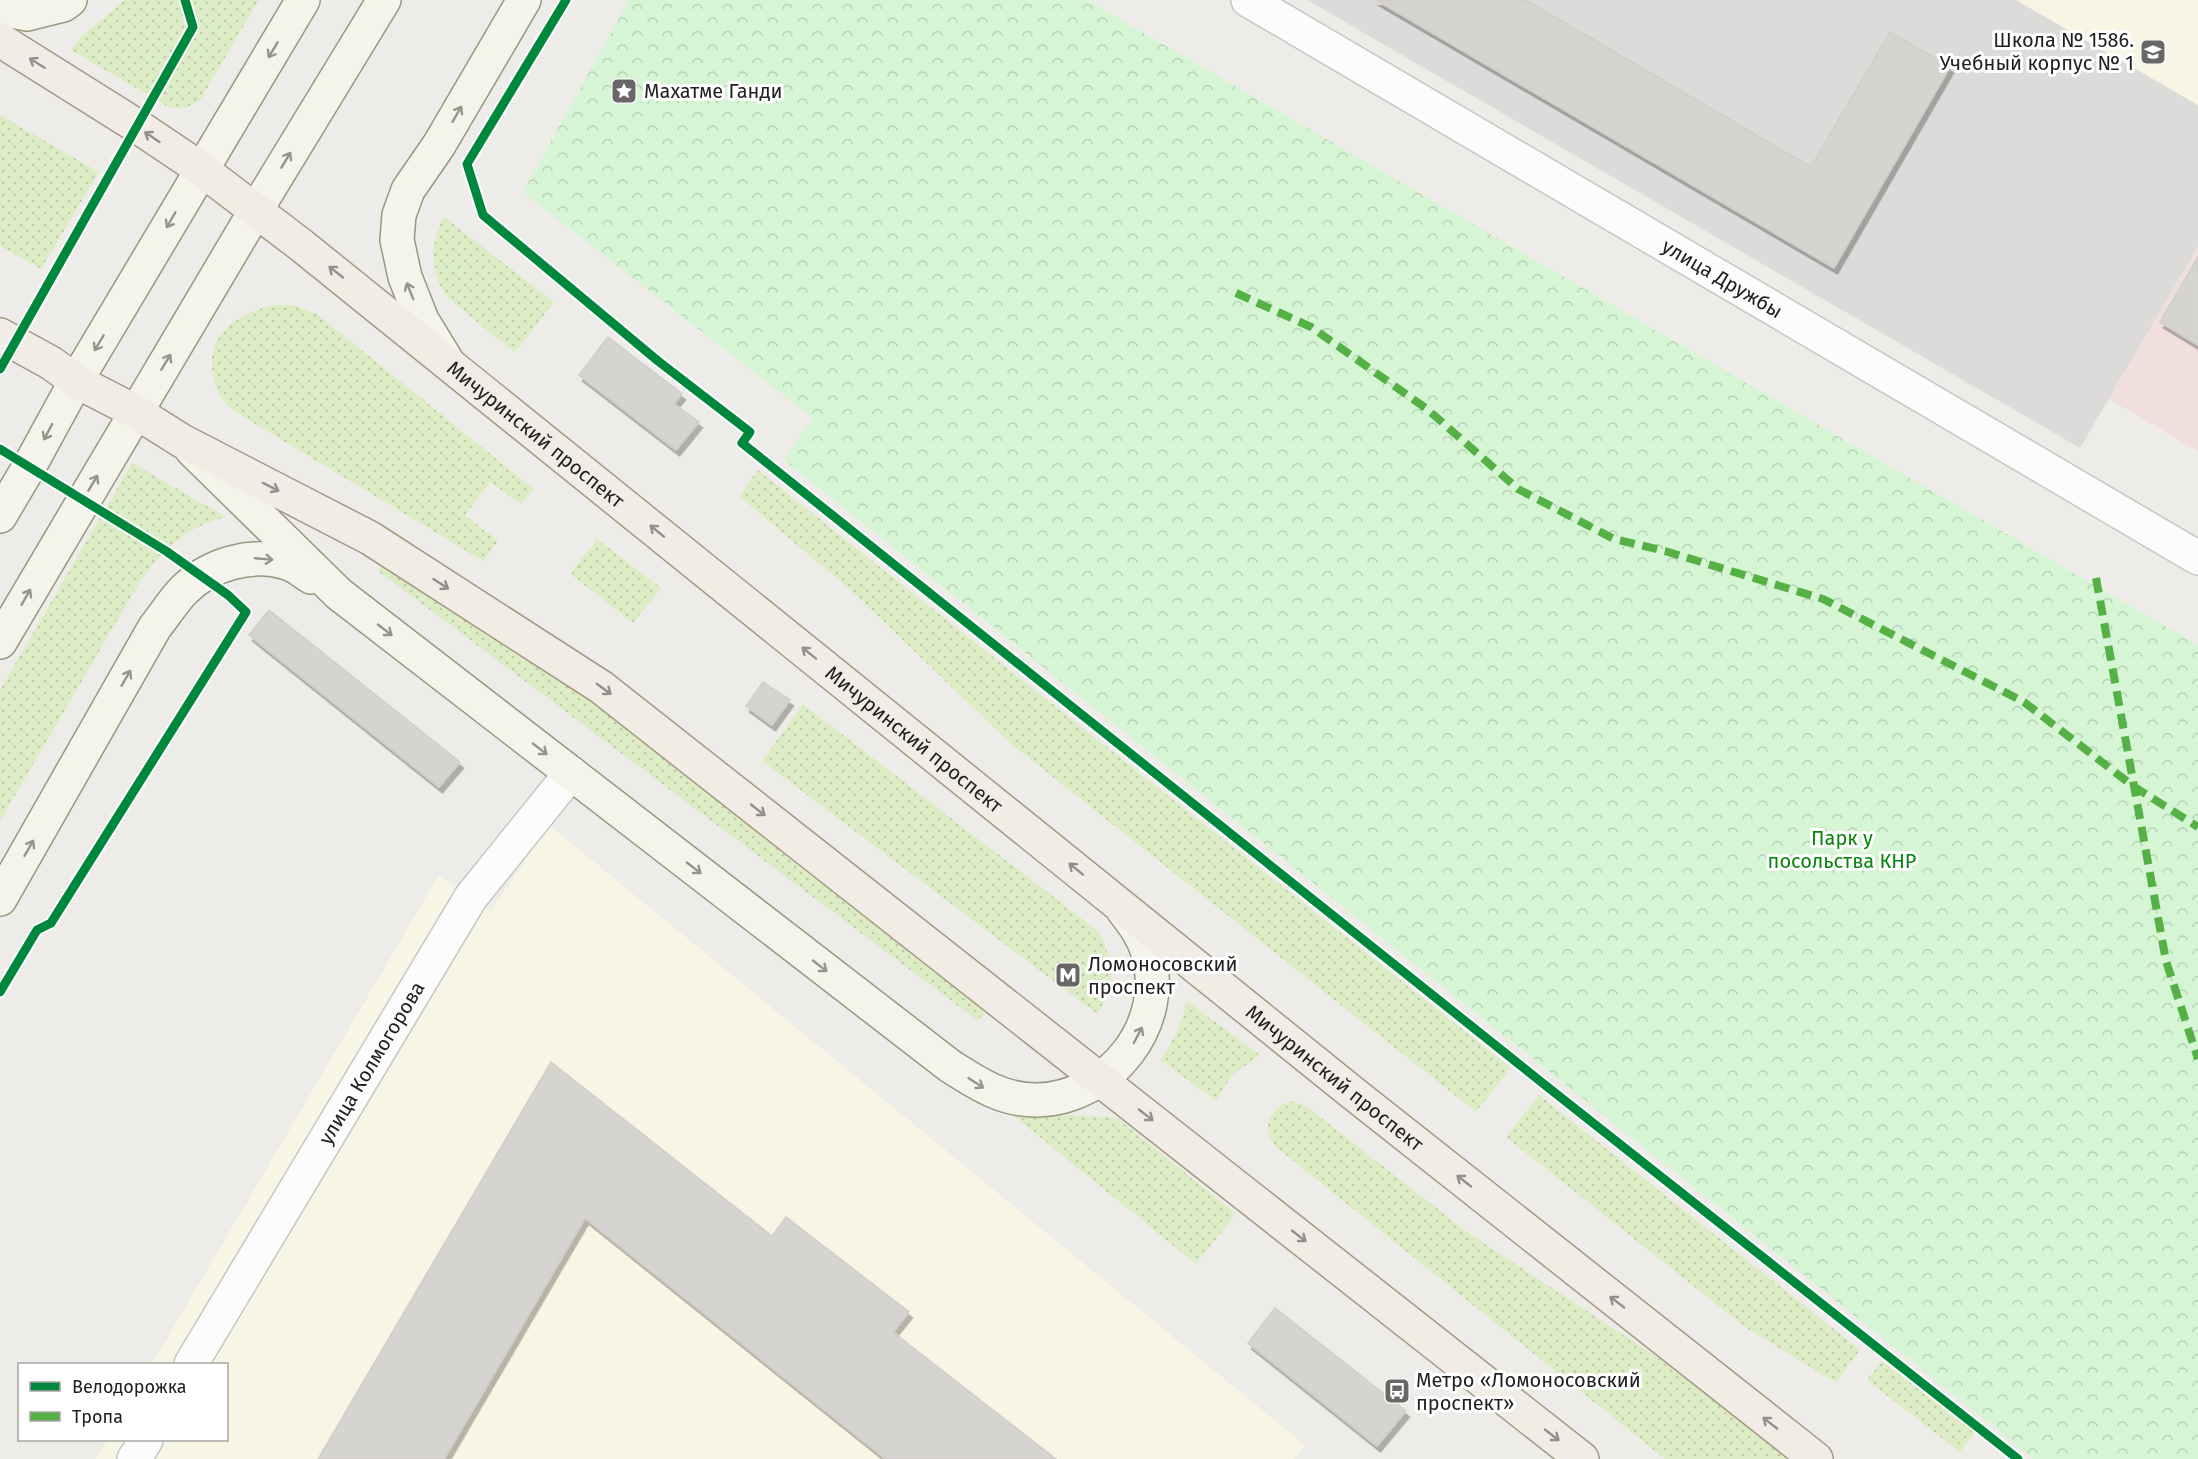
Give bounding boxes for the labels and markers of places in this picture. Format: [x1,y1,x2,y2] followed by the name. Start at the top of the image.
[1940,28,2134,75] place label: Школа № 1586. Учебный корпус № 1
[2138,37,2168,67] school or university icon: Школа № 1586. Учебный корпус № 1
[609,76,639,106] place icon: Махатме Ганди
[644,79,783,103] place label: Махатме Ганди
[1088,952,1237,999] place label: Ломоносовский проспект
[1053,960,1083,990] metro station icon: Ломоносовский проспект
[1416,1368,1641,1415] place label: Метро «Ломоносовский проспект»
[1382,1376,1412,1406] bus stop icon: Метро «Ломоносовский проспект»

